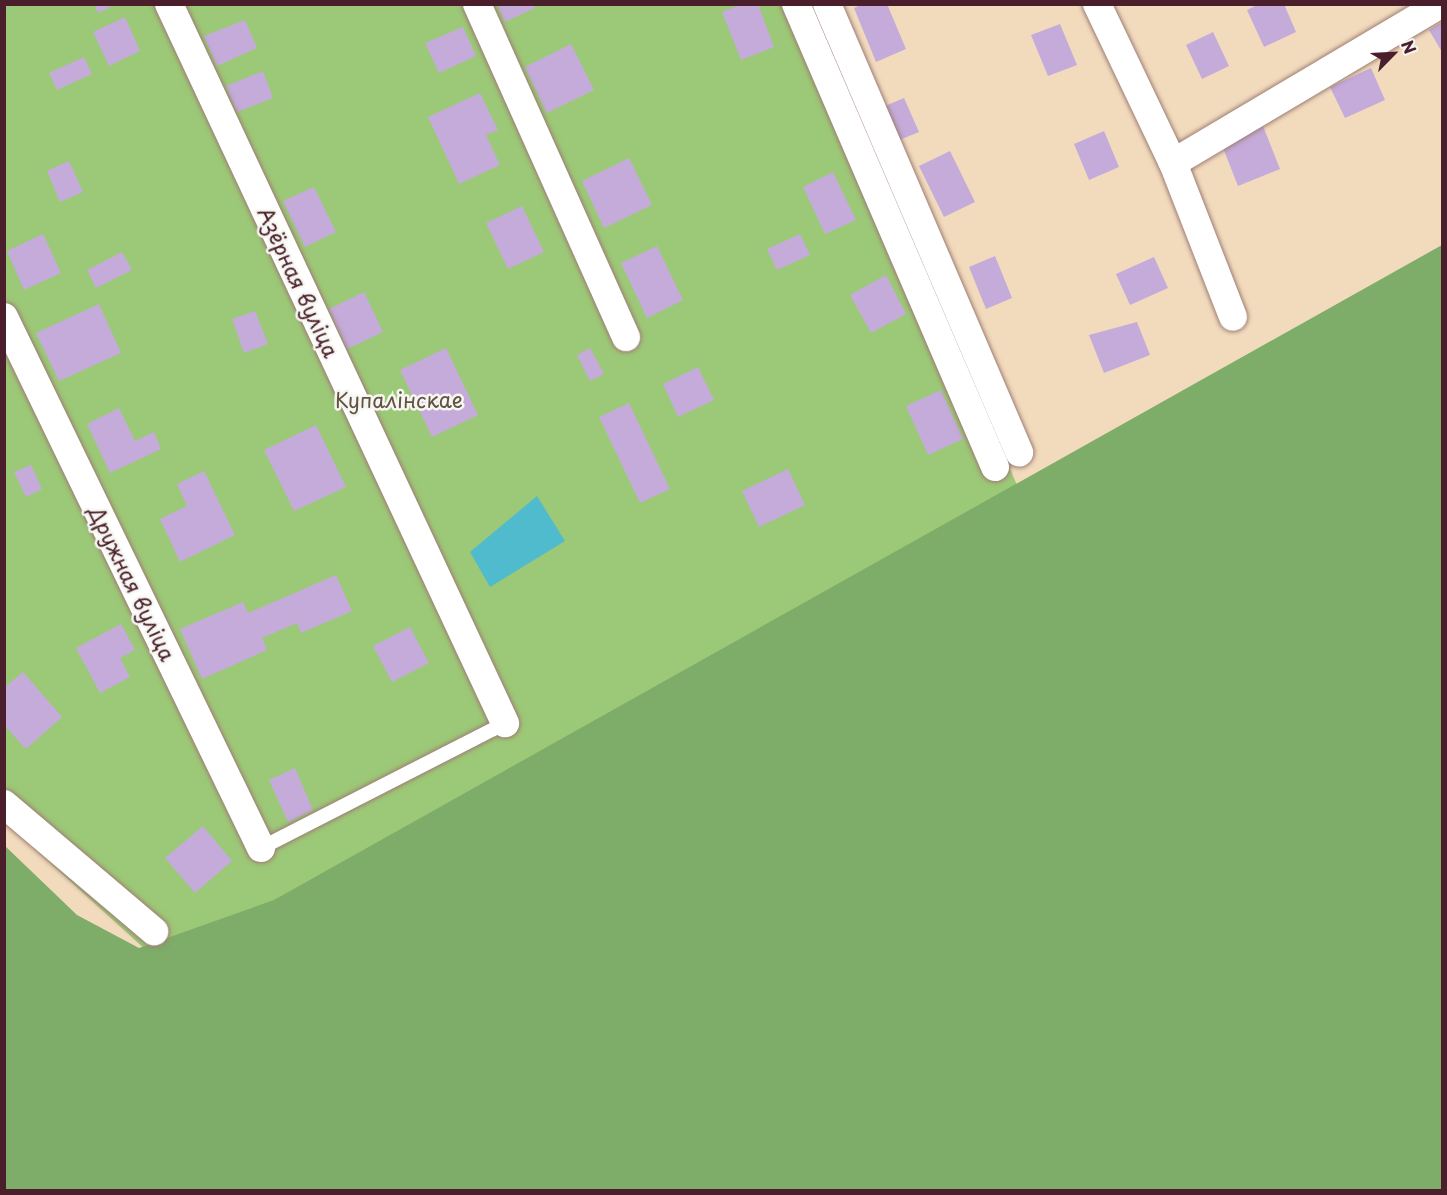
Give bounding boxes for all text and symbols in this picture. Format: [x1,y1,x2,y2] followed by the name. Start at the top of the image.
[1363,24,1423,84] north arrow
[1396,36,1423,57] text: N
[253,202,345,362] street label: Азёрная вуліца
[335,386,463,412] park label: Купалінскае
[84,501,182,665] street label: Дружная вуліца

